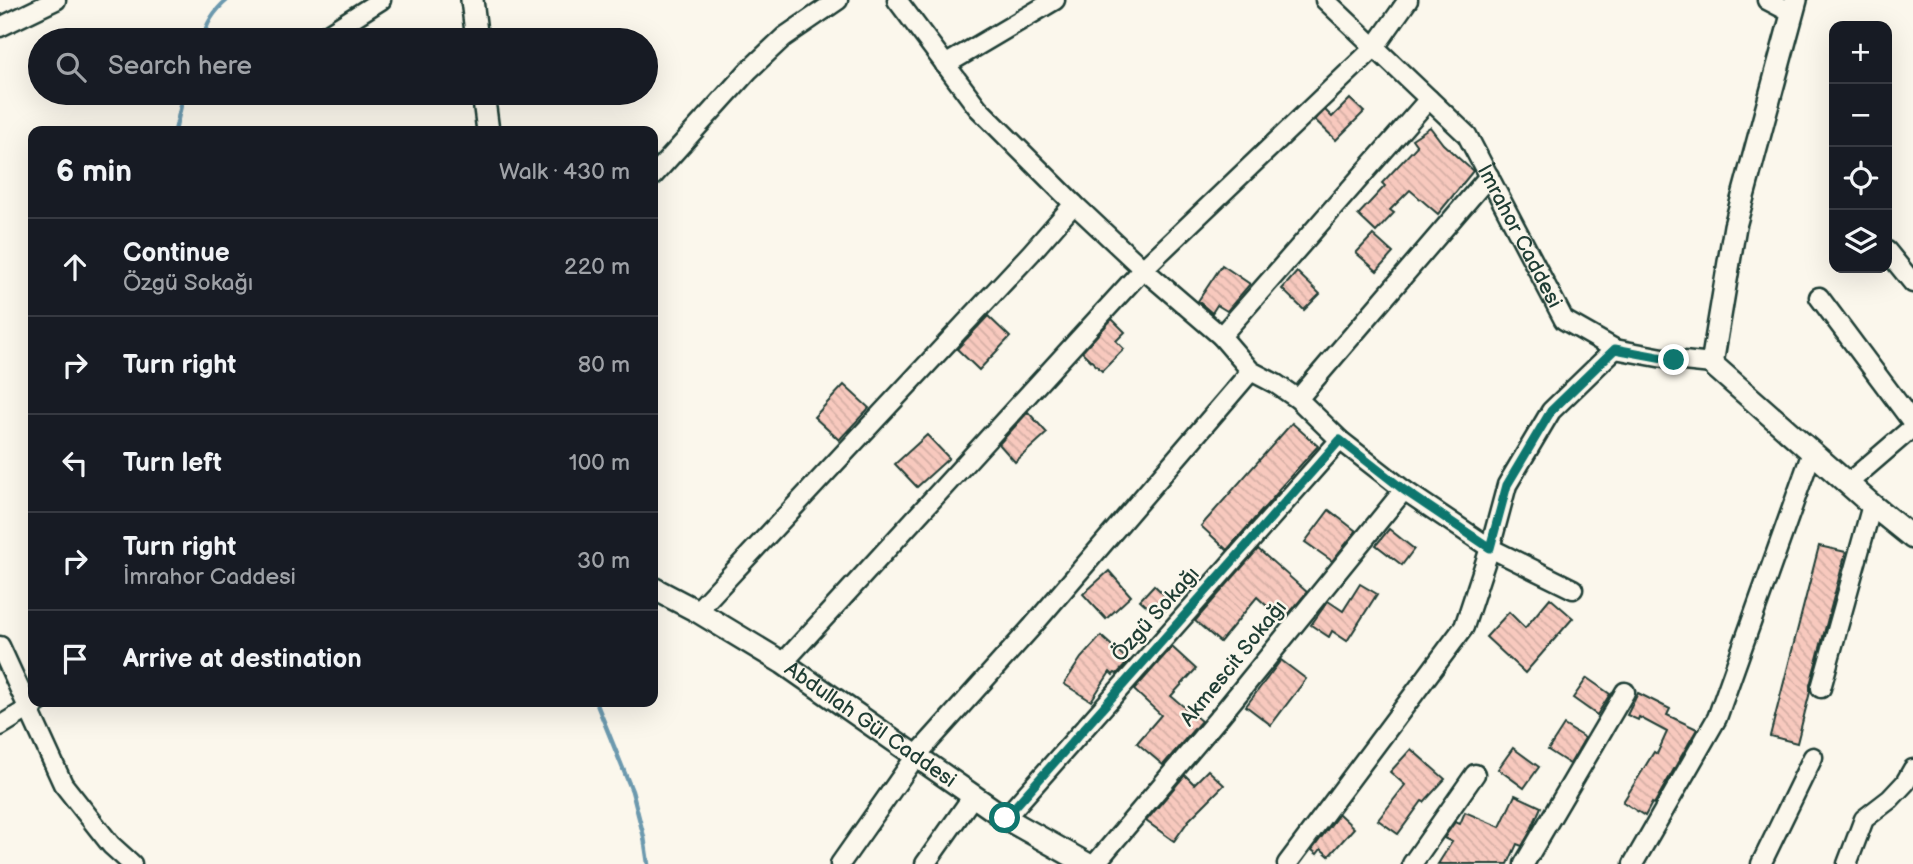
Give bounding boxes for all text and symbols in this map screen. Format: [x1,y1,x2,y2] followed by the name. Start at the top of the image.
[1829,21,1892,273] map controls
[1829,21,1892,84] button: +
[28,28,658,105] search box
[52,48,90,86] icon: search
[108,51,252,82] text: Search here
[1829,84,1892,147] button: −
[1829,147,1892,210] button: locate
[56,154,132,190] text: 6 min
[499,158,630,186] text: Walk · 430 m
[1472,160,1567,312] street label: İmrahor Caddesi
[1829,210,1892,273] button: layers
[123,238,230,269] text: Continue
[56,248,94,286] icon: ahead
[564,253,630,281] text: 220 m
[123,269,253,297] text: Özgü Sokağı
[1658,344,1689,375] route end
[56,346,94,384] icon: right
[123,350,236,381] text: Turn right
[578,351,630,379] text: 80 m
[56,444,94,482] icon: left
[123,448,222,479] text: Turn left
[569,449,630,477] text: 100 m
[123,532,236,563] text: Turn right
[56,542,94,580] icon: right
[577,547,630,575] text: 30 m
[1106,562,1204,667] street label: Özgü Sokağı
[123,563,296,591] text: İmrahor Caddesi
[1175,595,1292,731] street label: Akmescit Sokağı
[56,640,94,678] icon: arrive
[123,644,362,675] text: Arrive at destination
[780,656,961,793] street label: Abdullah Gül Caddesi
[989,802,1020,833] route start

